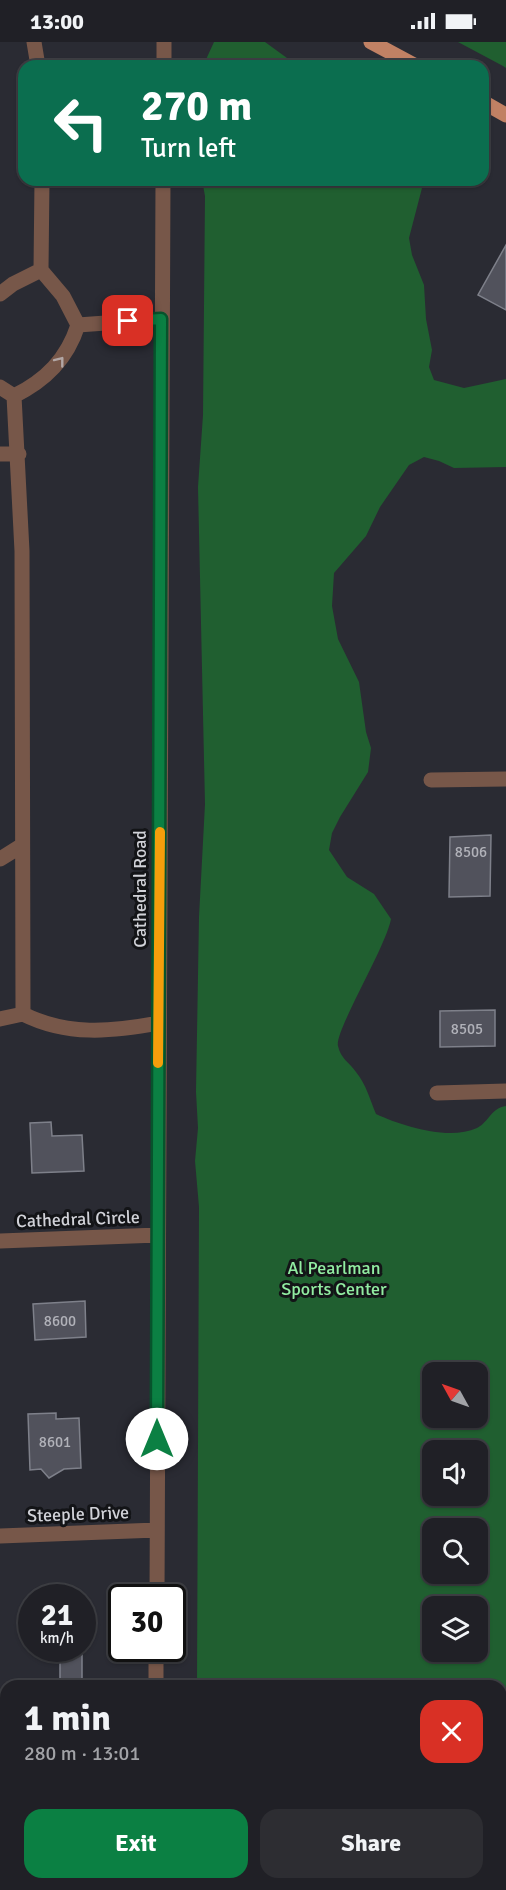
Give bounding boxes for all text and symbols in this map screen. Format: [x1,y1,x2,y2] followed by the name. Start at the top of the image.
[30,8,84,35] text: 13:00
[141,81,252,132] text: 270 m
[42,84,120,162] icon: left
[141,132,236,165] text: Turn left
[102,295,153,346] pin
[111,304,144,337] icon: arrive
[52,357,63,368] one-way arrow
[129,830,151,948] street label: Cathedral Road
[455,843,487,861] house number: 8506
[451,1020,483,1038] house number: 8505
[16,1206,140,1232] street label: Cathedral Circle
[281,1257,387,1300] park label: Al Pearlman Sports Center
[44,1312,76,1330] house number: 8600
[422,1362,488,1428] north arrow
[422,1362,488,1662] map controls
[125,1407,189,1471] position arrow
[39,1433,71,1451] house number: 8601
[422,1440,488,1506] button: sound
[27,1501,129,1527] street label: Steeple Drive
[422,1518,488,1584] button: search
[108,1584,186,1662] speed limit sign: 30
[422,1596,488,1662] button: layers
[41,1597,73,1634] text: 21
[40,1629,74,1647] text: km/h
[24,1696,111,1741] text: 1 min
[420,1700,483,1763] button: close
[24,1741,140,1766] text: 280 m · 13:01
[24,1809,248,1878] button: Exit
[260,1809,483,1878] button: Share

